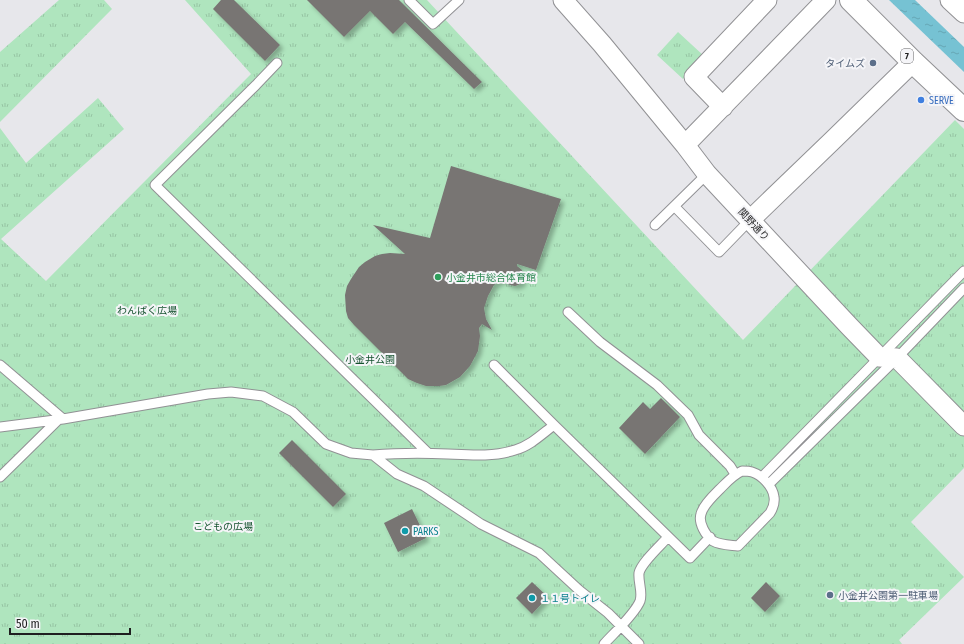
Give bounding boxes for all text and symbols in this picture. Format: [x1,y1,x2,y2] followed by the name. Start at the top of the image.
[901,49,913,63] road number: 7
[825,58,865,70] place label: タイムズ
[868,58,878,68] marker: タイムズ
[916,95,926,105] marker: SERVE
[929,95,954,107] place label: SERVE
[735,206,771,243] street label: 関野通り
[433,272,443,282] marker: 小金井市総合体育館
[446,272,536,284] place label: 小金井市総合体育館
[117,305,177,317] park label: わんぱく広場
[345,354,395,366] park label: 小金井公園
[193,521,253,533] park label: こどもの広場
[400,526,410,536] marker: PARKS
[413,526,439,538] place label: PARKS
[825,590,835,600] marker: 小金井公園第一駐車場
[838,590,938,602] place label: 小金井公園第一駐車場
[527,593,537,603] marker: １１号トイレ
[540,593,600,605] place label: １１号トイレ
[10,610,130,636] scale bar
[16,617,40,631] text: 50 m

